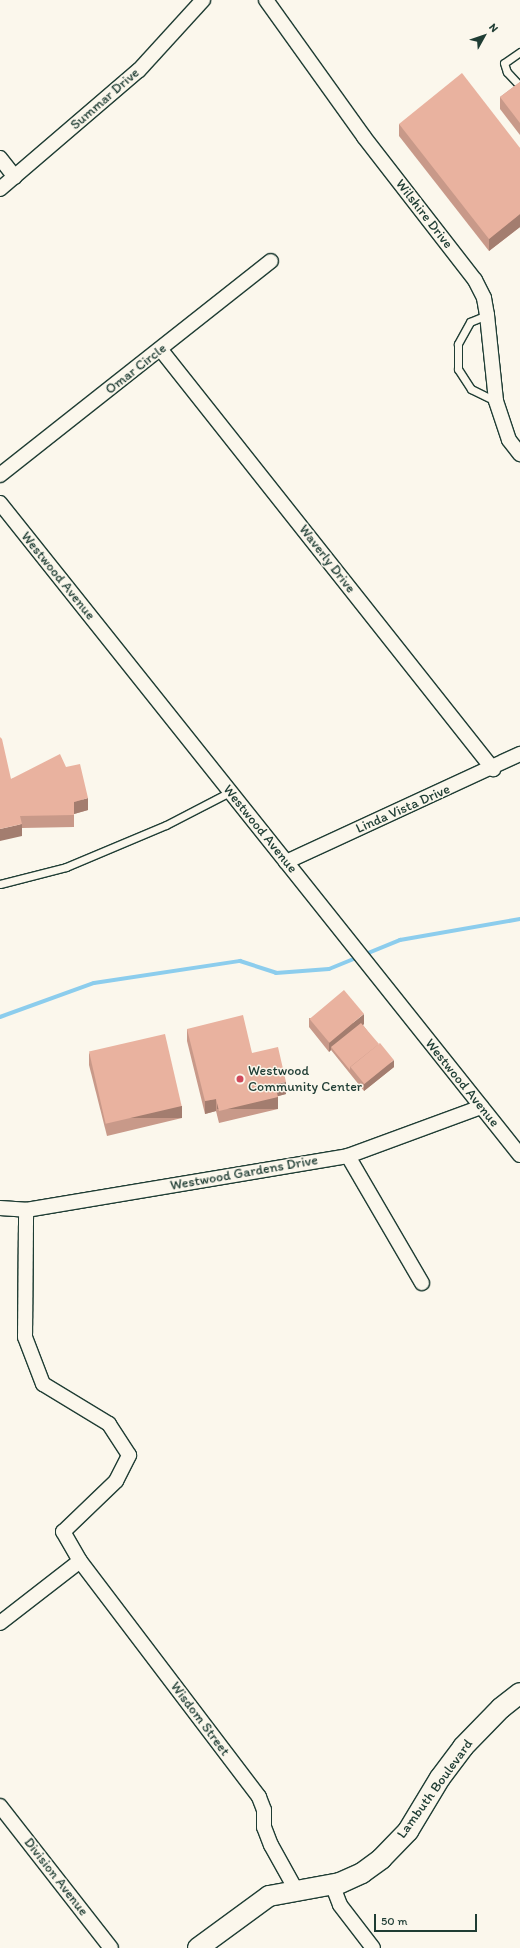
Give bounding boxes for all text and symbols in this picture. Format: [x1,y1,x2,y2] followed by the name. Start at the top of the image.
[464,16,504,56] north arrow
[486,21,501,35] text: N
[67,65,143,133] street label: Summar Drive
[392,176,456,252] street label: Wilshire Drive
[102,340,170,398] street label: Omar Circle
[295,521,359,597] street label: Waverly Drive
[17,529,99,623] street label: Westwood Avenue
[353,781,453,837] street label: Linda Vista Drive
[219,782,301,876] street label: Westwood Avenue
[421,1036,503,1130] street label: Westwood Avenue
[248,1063,362,1096] place label: Westwood Community Center
[235,1074,245,1084] marker: Westwood Community Center
[169,1152,319,1194] street label: Westwood Gardens Drive
[167,1679,233,1759] street label: Wisdom Street
[393,1736,477,1842] street label: Lambuth Boulevard
[20,1835,92,1919] street label: Division Avenue
[376,1906,479,1932] scale bar
[381,1914,407,1928] text: 50 m

